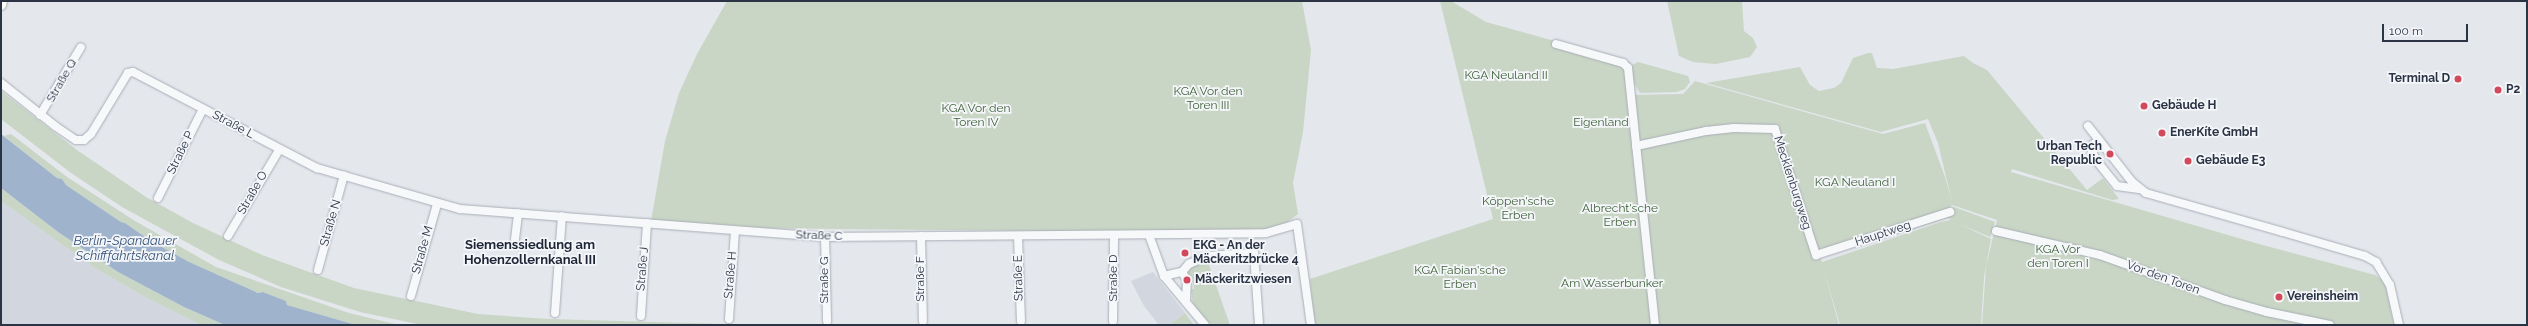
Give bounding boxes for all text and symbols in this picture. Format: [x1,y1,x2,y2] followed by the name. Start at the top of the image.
[2384,16,2470,42] scale bar
[2389,24,2423,38] text: 100 m
[44,57,80,105] street label: Straße Q
[1464,69,1548,83] park label: KGA Neuland II
[2388,72,2450,86] place label: Terminal D
[2453,74,2463,84] marker: Terminal D
[2506,83,2520,97] place label: P2
[1173,85,1243,113] park label: KGA Vor den Toren III
[2493,85,2503,95] marker: P2
[2152,99,2217,113] place label: Gebäude H
[2139,101,2149,111] marker: Gebäude H
[941,102,1011,130] park label: KGA Vor den Toren IV
[209,108,257,142] street label: Straße L
[1573,116,1629,130] park label: Eigenland
[2170,126,2258,140] place label: EnerKíte GmbH
[2157,128,2167,138] marker: EnerKíte GmbH
[164,129,198,177] street label: Straße P
[1770,134,1814,232] street label: Mecklenburgweg
[2036,140,2102,168] place label: Urban Tech Republic
[2105,149,2115,159] marker: Urban Tech Republic
[2196,154,2266,168] place label: Gebäude E3
[2183,156,2193,166] marker: Gebäude E3
[235,169,271,217] street label: Straße O
[1815,176,1895,190] park label: KGA Neuland I
[1482,195,1554,223] park label: Köppen'sche Erben
[317,198,345,248] street label: Straße N
[1582,202,1658,230] park label: Albrecht'sche Erben
[1853,218,1913,250] street label: Hauptweg
[409,224,437,276] street label: Straße M
[795,228,843,244] street label: Straße C
[73,234,177,265] water label: Berlin-Spandauer Schifffahrtskanal
[464,238,596,269] district label: Siemenssiedlung am Hohenzollernkanal III
[1193,239,1298,267] place label: EKG - An der Mäckeritzbrücke 4
[2027,243,2089,271] park label: KGA Vor den Toren I
[634,246,652,292] street label: Straße J
[1180,248,1190,258] marker: EKG - An der Mäckeritzbrücke 4
[722,251,740,299] street label: Straße H
[1107,254,1121,302] street label: Straße D
[1011,255,1027,301] street label: Straße E
[818,256,832,304] street label: Straße G
[914,256,928,302] street label: Straße F
[2124,258,2202,298] street label: Vor den Toren
[1414,264,1506,292] park label: KGA Fabian'sche Erben
[1195,273,1291,287] place label: Mäckeritzwiesen
[1182,275,1192,285] marker: Mäckeritzwiesen
[1561,277,1663,291] park label: Am Wasserbunker
[2287,290,2358,304] place label: Vereinsheim
[2274,292,2284,302] marker: Vereinsheim

